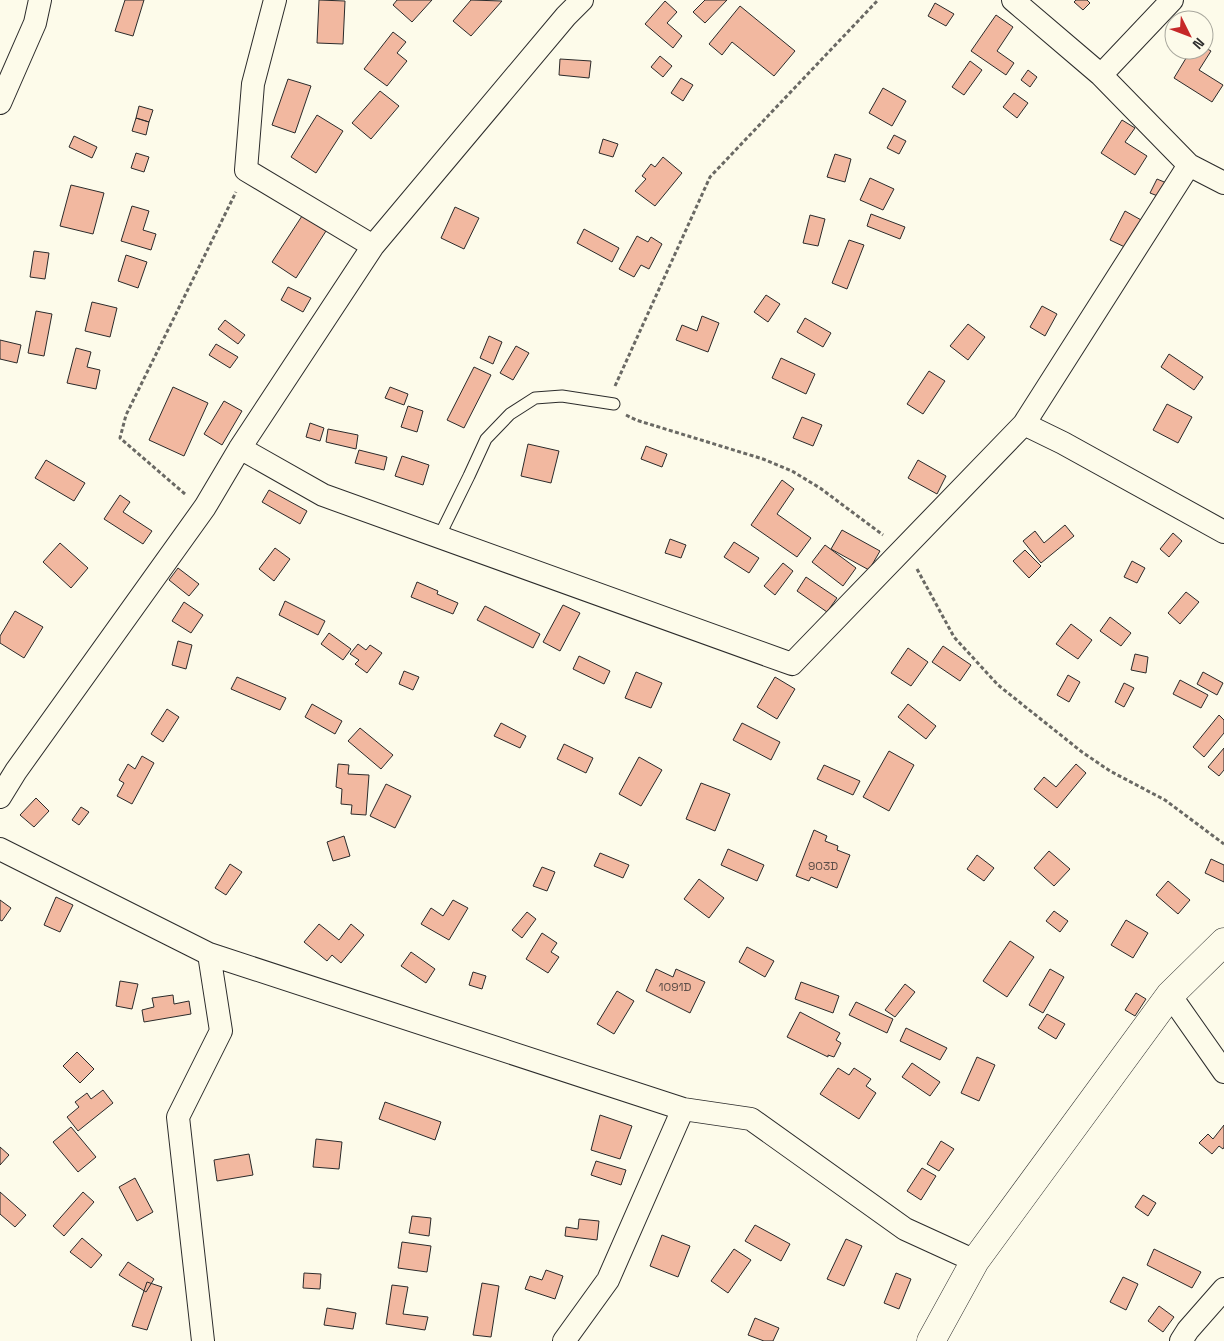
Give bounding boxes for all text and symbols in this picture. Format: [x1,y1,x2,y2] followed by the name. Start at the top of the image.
[1164,10,1214,60] north arrow
[1189,34,1208,53] text: N
[808,858,838,874] house number: 903D
[658,979,692,995] house number: 1091D

